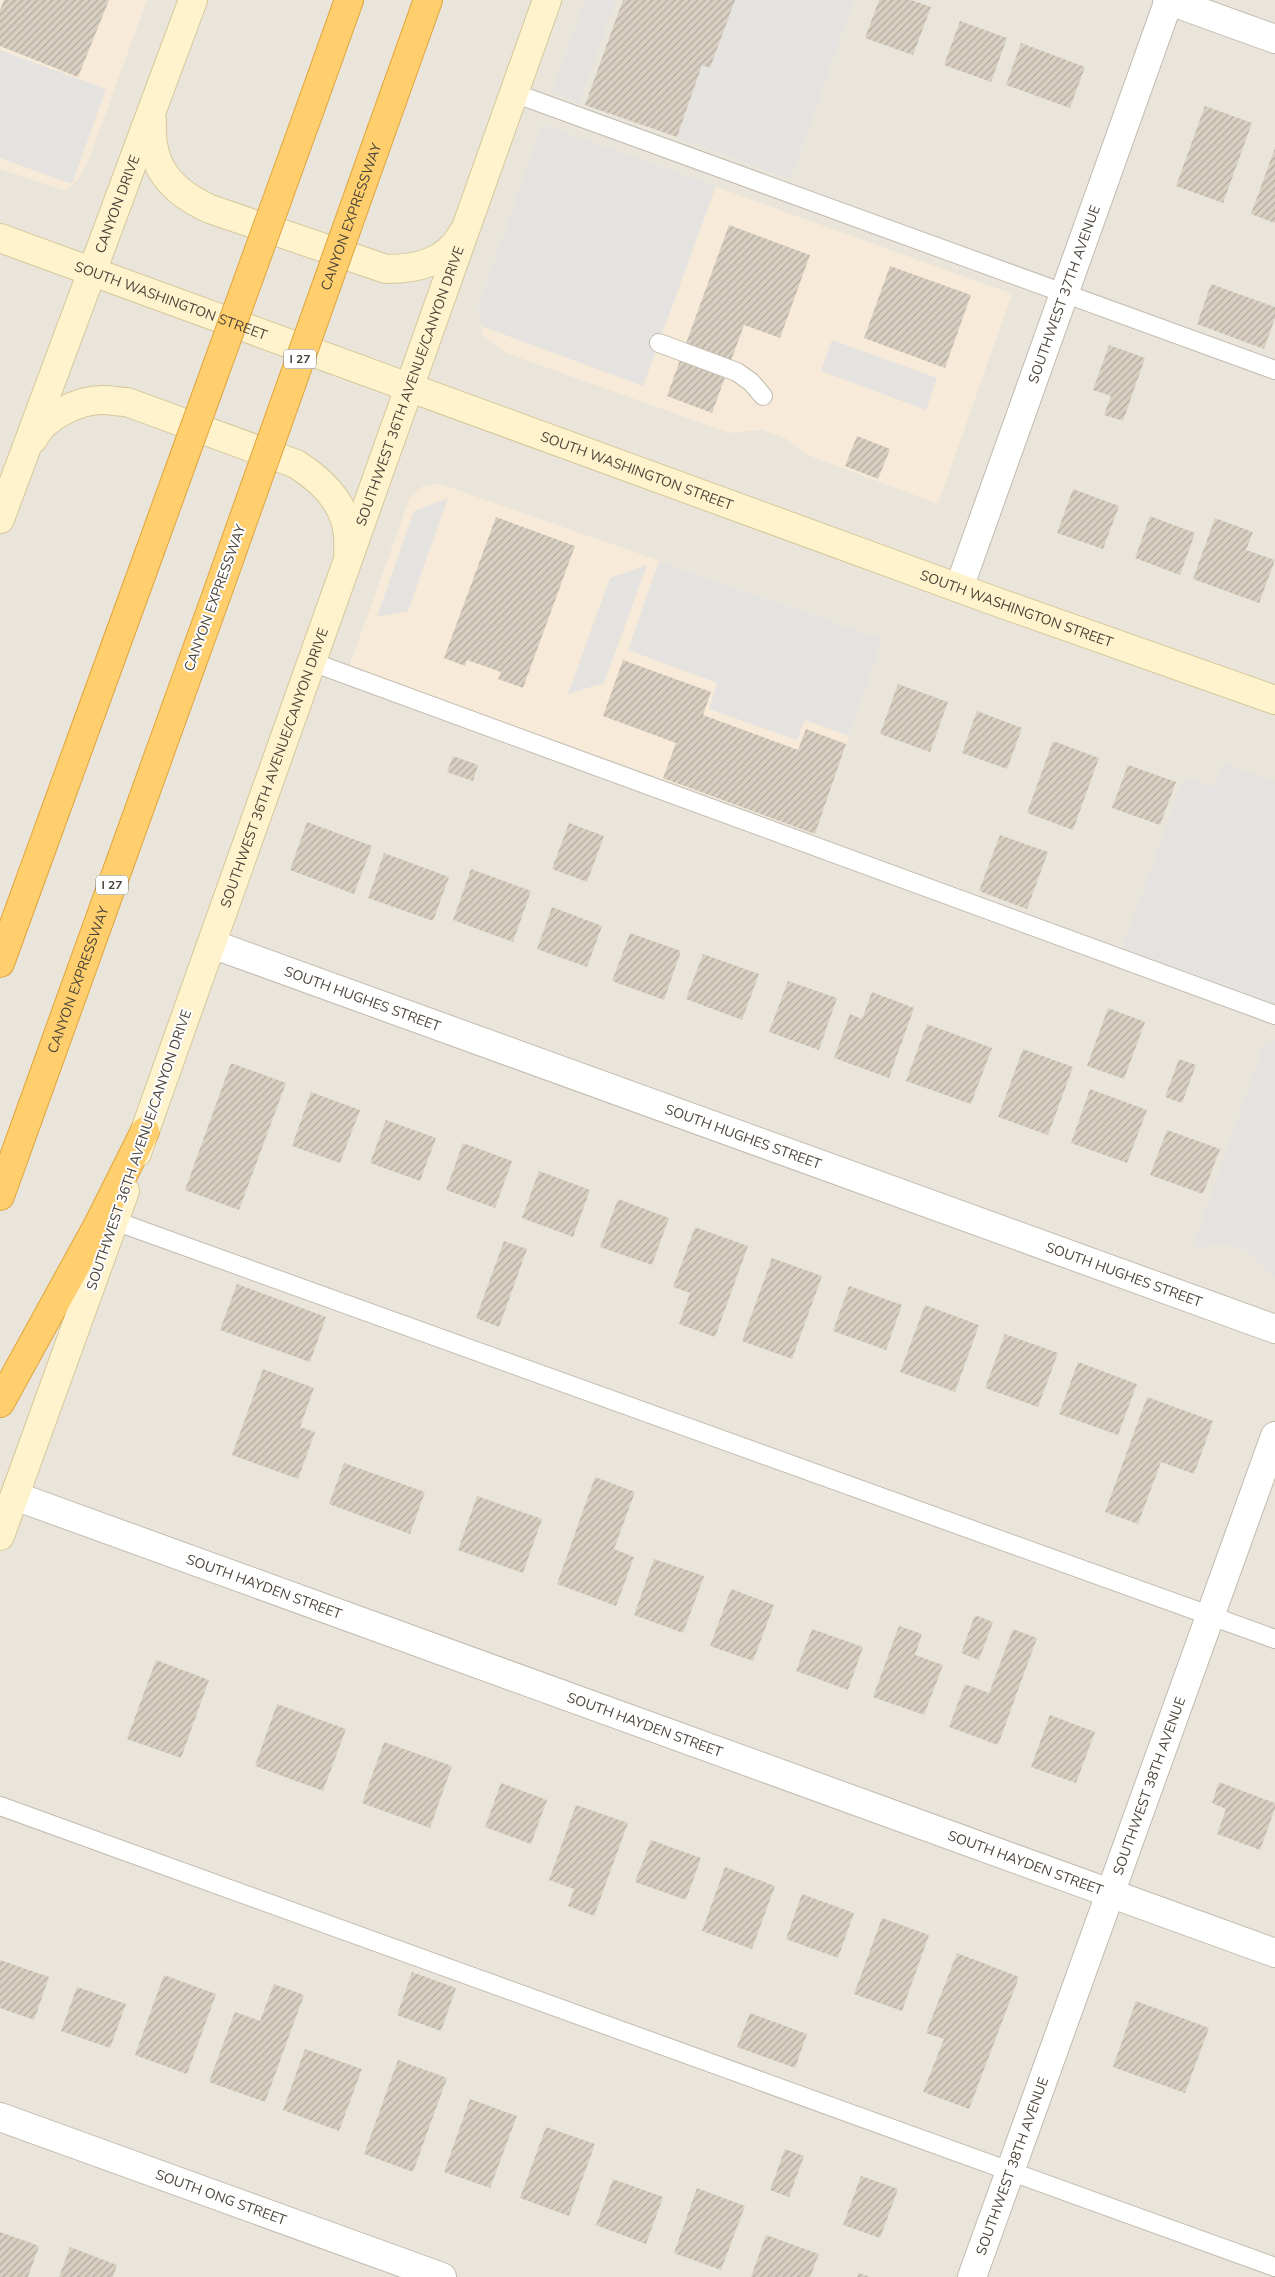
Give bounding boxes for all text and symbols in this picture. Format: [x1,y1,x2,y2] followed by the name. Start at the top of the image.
[316,140,386,293] street label: CANYON EXPRESSWAY
[90,152,144,256] street label: CANYON DRIVE
[1023,202,1105,386] street label: SOUTHWEST 37TH AVENUE
[351,243,468,529] street label: SOUTHWEST 36TH AVENUE/CANYON DRIVE
[72,257,270,344] street label: SOUTH WASHINGTON STREET
[284,349,316,368] road number: I 27
[538,427,736,515] street label: SOUTH WASHINGTON STREET
[180,521,251,674] street label: CANYON EXPRESSWAY
[917,565,1116,652] street label: SOUTH WASHINGTON STREET
[216,625,333,910] street label: SOUTHWEST 36TH AVENUE/CANYON DRIVE
[96,876,128,894] road number: I 27
[43,903,113,1056] street label: CANYON EXPRESSWAY
[282,961,444,1036] street label: SOUTH HUGHES STREET
[82,1007,196,1293] street label: SOUTHWEST 36TH AVENUE/CANYON DRIVE
[662,1099,825,1174] street label: SOUTH HUGHES STREET
[1043,1237,1205,1312] street label: SOUTH HUGHES STREET
[184,1549,345,1623] street label: SOUTH HAYDEN STREET
[564,1688,726,1762] street label: SOUTH HAYDEN STREET
[1108,1694,1190,1878] street label: SOUTHWEST 38TH AVENUE
[945,1826,1107,1900] street label: SOUTH HAYDEN STREET
[971,2074,1053,2258] street label: SOUTHWEST 38TH AVENUE
[153,2165,290,2230] street label: SOUTH ONG STREET

